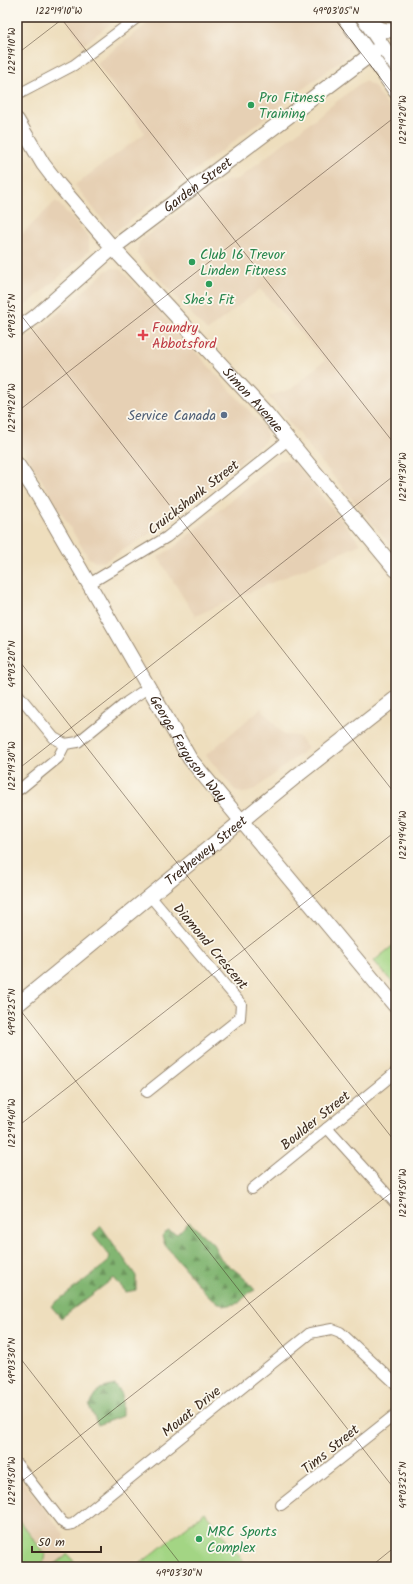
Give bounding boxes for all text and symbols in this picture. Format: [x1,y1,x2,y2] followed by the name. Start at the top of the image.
[36,3,83,19] text: 122°19'10"W
[313,3,359,19] text: 49°03'05"N
[4,27,20,74] text: 122°19'10"W
[259,87,325,125] place label: Pro Fitness Training
[395,95,411,145] text: 122°19'20"W
[246,100,256,110] marker: Pro Fitness Training
[159,152,238,219] street label: Garden Street
[200,244,287,282] place label: Club 16 Trevor Linden Fitness
[187,257,197,267] marker: Club 16 Trevor Linden Fitness
[204,279,214,289] marker: She's Fit
[184,289,235,311] place label: She's Fit
[4,294,20,338] text: 49°03'15"N
[152,317,217,355] place label: Foundry Abbotsford
[137,329,149,341] marker: Foundry Abbotsford
[217,362,289,439] street label: Simon Avenue
[4,383,20,433] text: 122°19'20"W
[128,405,216,427] place label: Service Canada
[219,410,229,420] marker: Service Canada
[395,452,411,502] text: 122°19'30"W
[143,455,245,541] street label: Cruickshank Street
[4,640,20,687] text: 49°03'20"N
[143,691,232,808] street label: George Ferguson Way
[4,741,20,791] text: 122°19'30"W
[160,810,253,892] street label: Trethewey Street
[395,810,411,860] text: 122°19'40"W
[167,899,253,995] street label: Diamond Crescent
[4,988,20,1036] text: 49°03'25"N
[276,1085,356,1156] street label: Boulder Street
[4,1098,20,1148] text: 122°19'40"W
[395,1168,411,1218] text: 122°19'50"W
[4,1337,20,1384] text: 49°03'30"N
[157,1380,227,1443] street label: Mouat Drive
[297,1419,365,1480] street label: Tims Street
[4,1456,20,1506] text: 122°19'50"W
[395,1461,411,1509] text: 49°03'25"N
[207,1521,277,1559] place label: MRC Sports Complex
[32,1528,101,1554] scale bar
[38,1533,65,1552] text: 50 m
[194,1534,204,1544] marker: MRC Sports Complex
[156,1565,203,1581] text: 49°03'30"N

